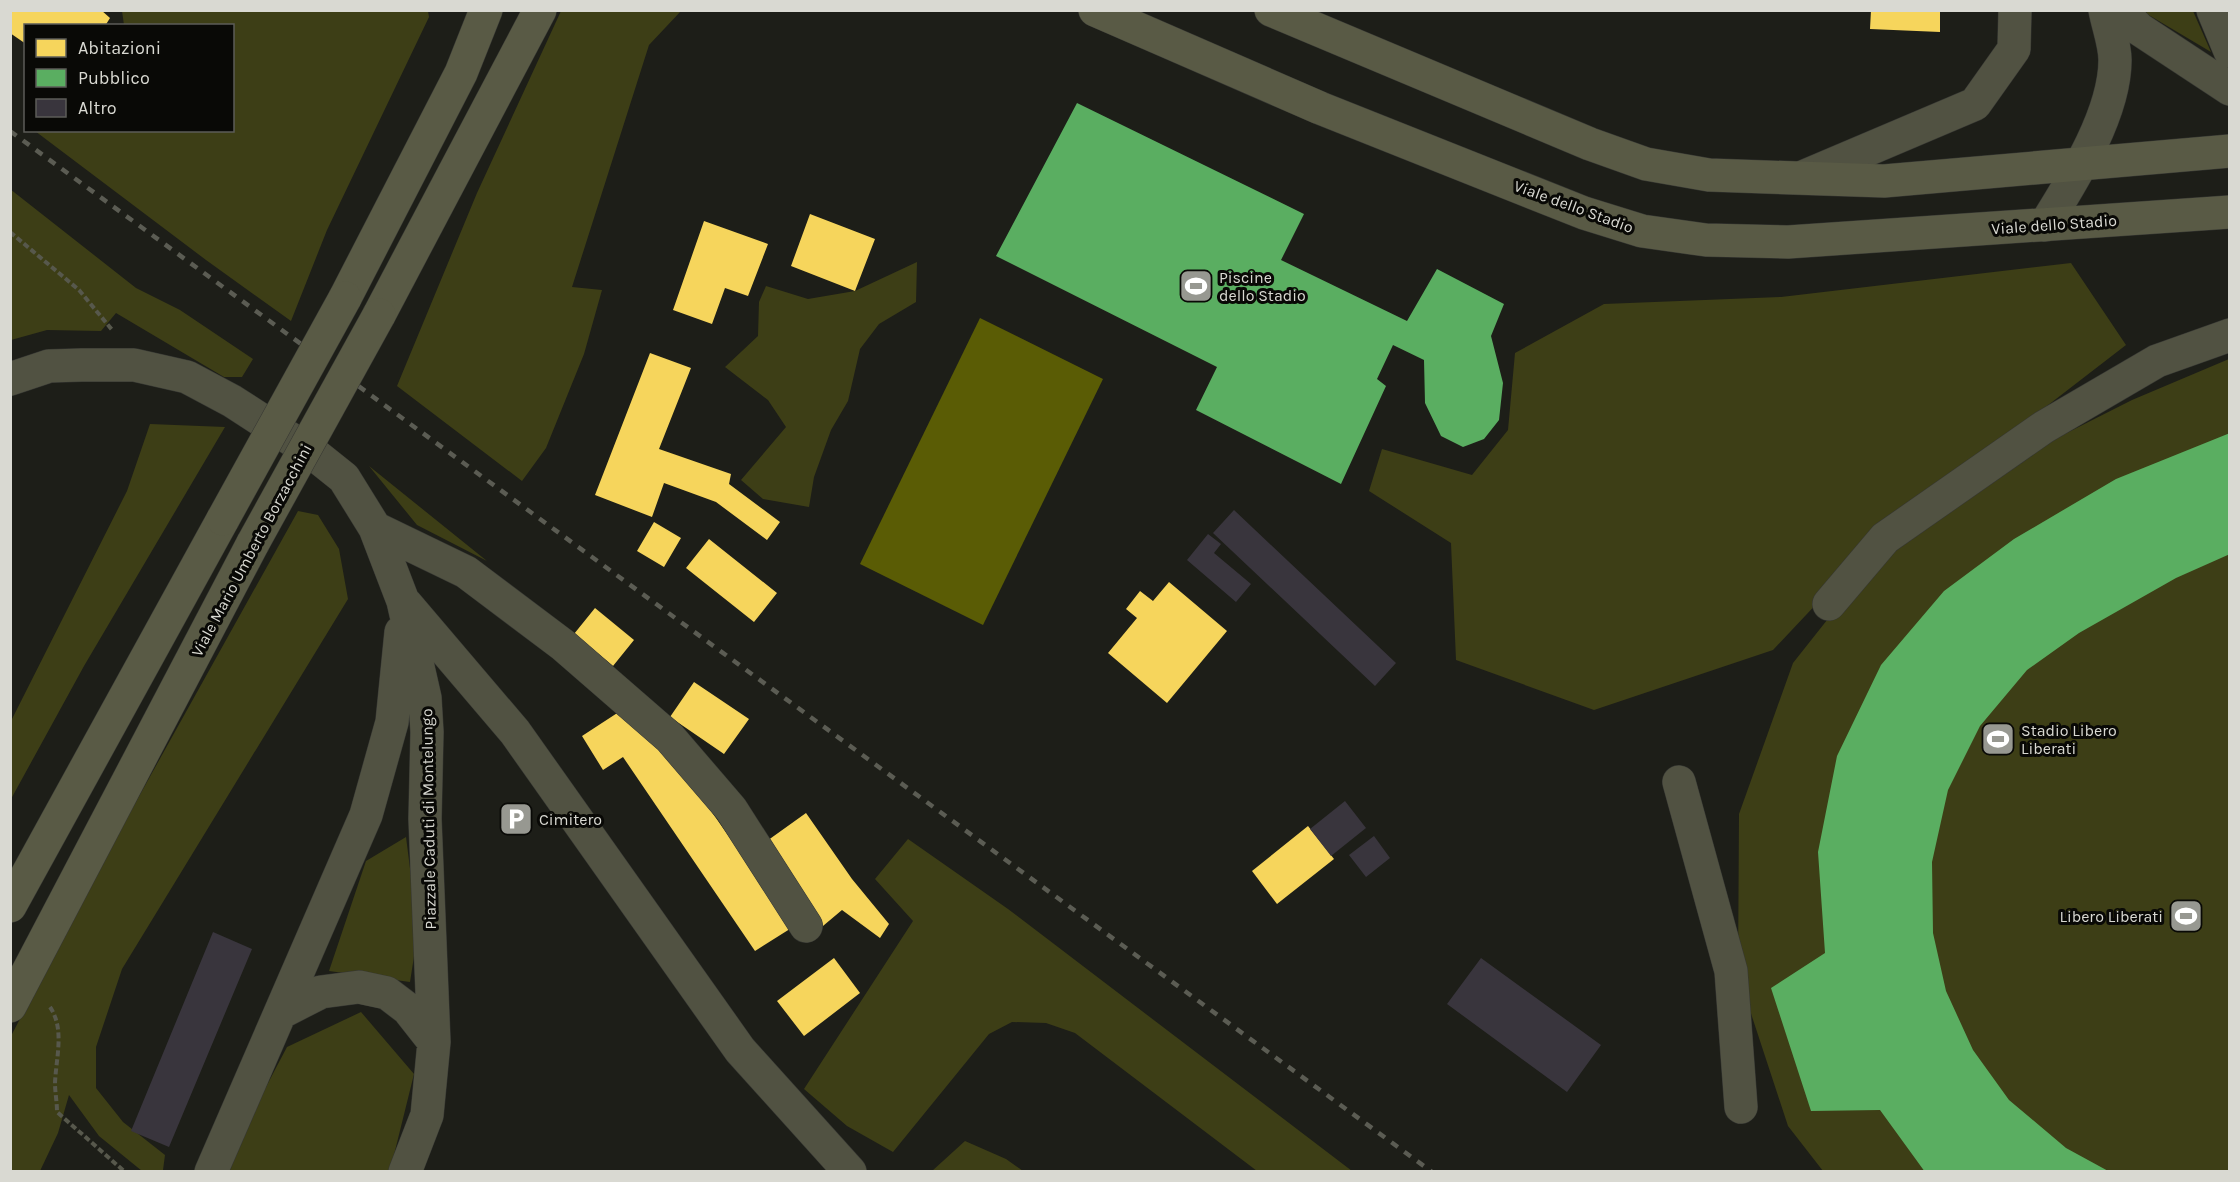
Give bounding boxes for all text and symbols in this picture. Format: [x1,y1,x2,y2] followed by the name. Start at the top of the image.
[24,24,234,132] legend
[78,37,161,59] text: Abitazioni
[78,67,150,89] text: Pubblico
[78,97,117,119] text: Altro
[1511,176,1636,237] street label: Viale dello Stadio
[1991,211,2117,238] street label: Viale dello Stadio
[1178,268,1214,304] sports icon: Piscine dello Stadio
[1219,268,1306,305] place label: Piscine dello Stadio
[187,441,316,660] street label: Viale Mario Umberto Borzacchini
[417,708,440,930] street label: Piazzale Caduti di Montelungo
[1980,721,2016,757] sports icon: Stadio Libero Liberati
[2021,721,2117,758] place label: Stadio Libero Liberati
[498,801,534,837] parking icon: Cimitero
[539,810,602,829] place label: Cimitero
[2168,898,2204,934] sports icon: Libero Liberati
[2059,907,2163,926] place label: Libero Liberati

